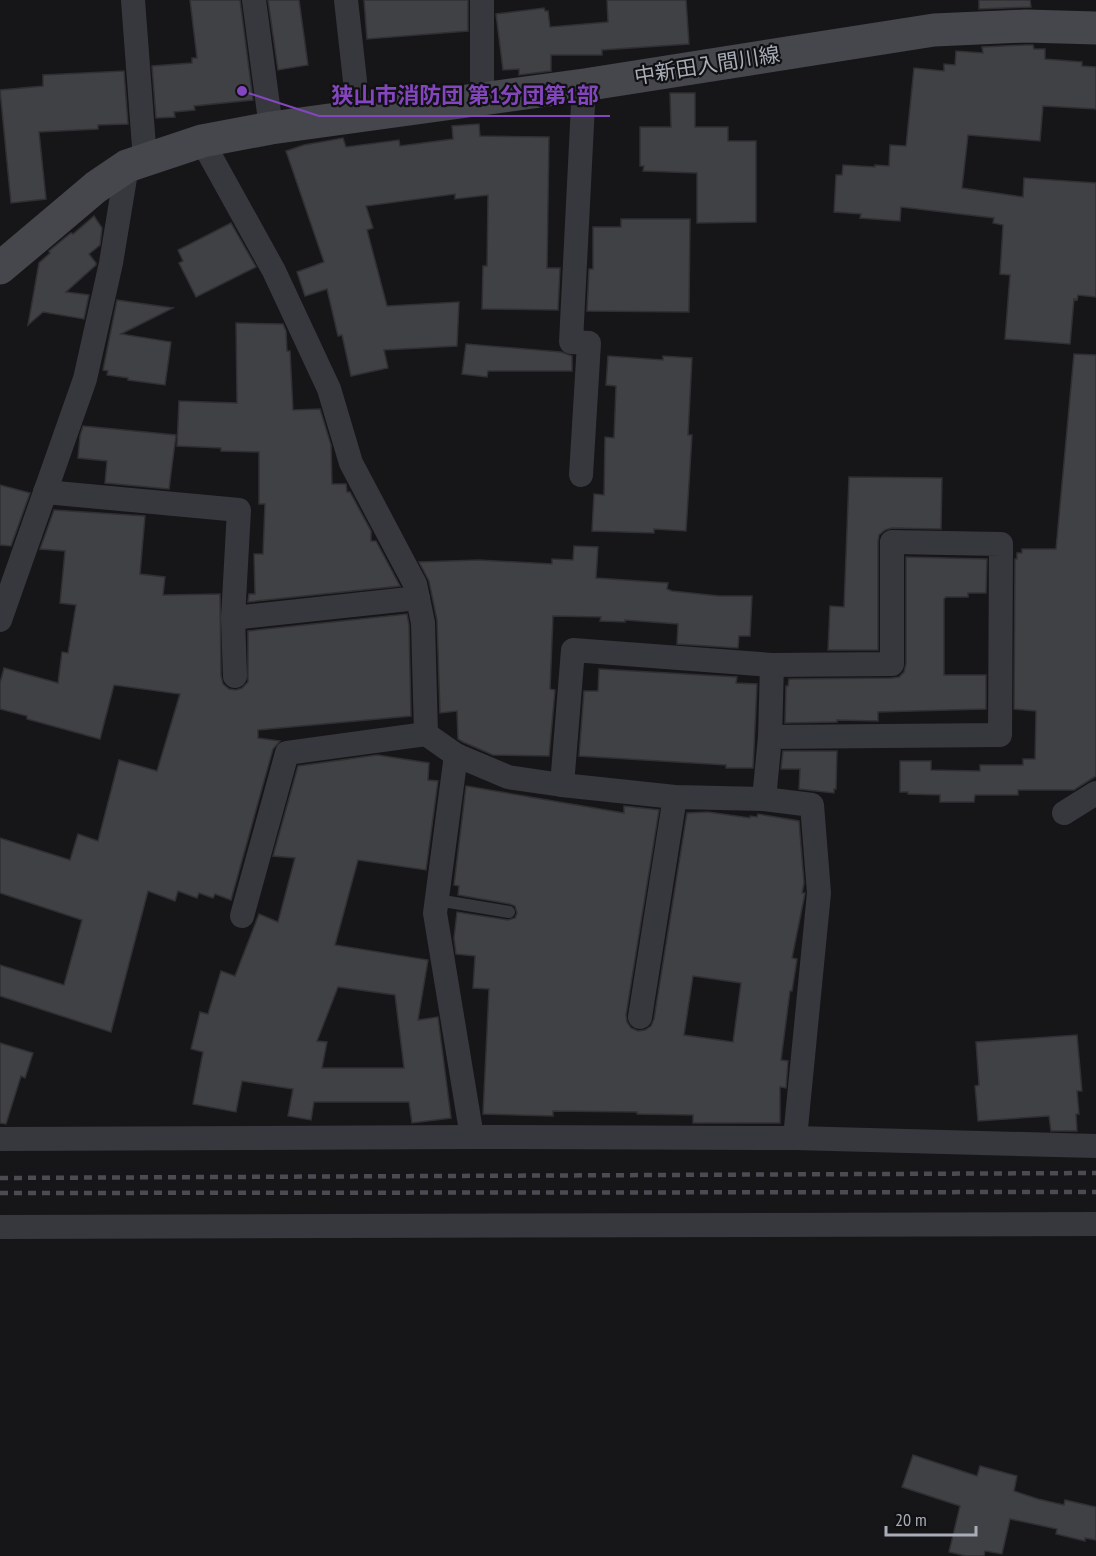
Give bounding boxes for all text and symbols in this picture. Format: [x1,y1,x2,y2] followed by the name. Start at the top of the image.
[632,40,782,90] street label: 中新田入間川線
[319,76,610,116] callout: 狭山市消防団 第1分団第1部
[331,81,599,109] text: 狭山市消防団 第1分団第1部
[886,1499,976,1537] scale bar
[895,1508,927,1531] text: 20 m

